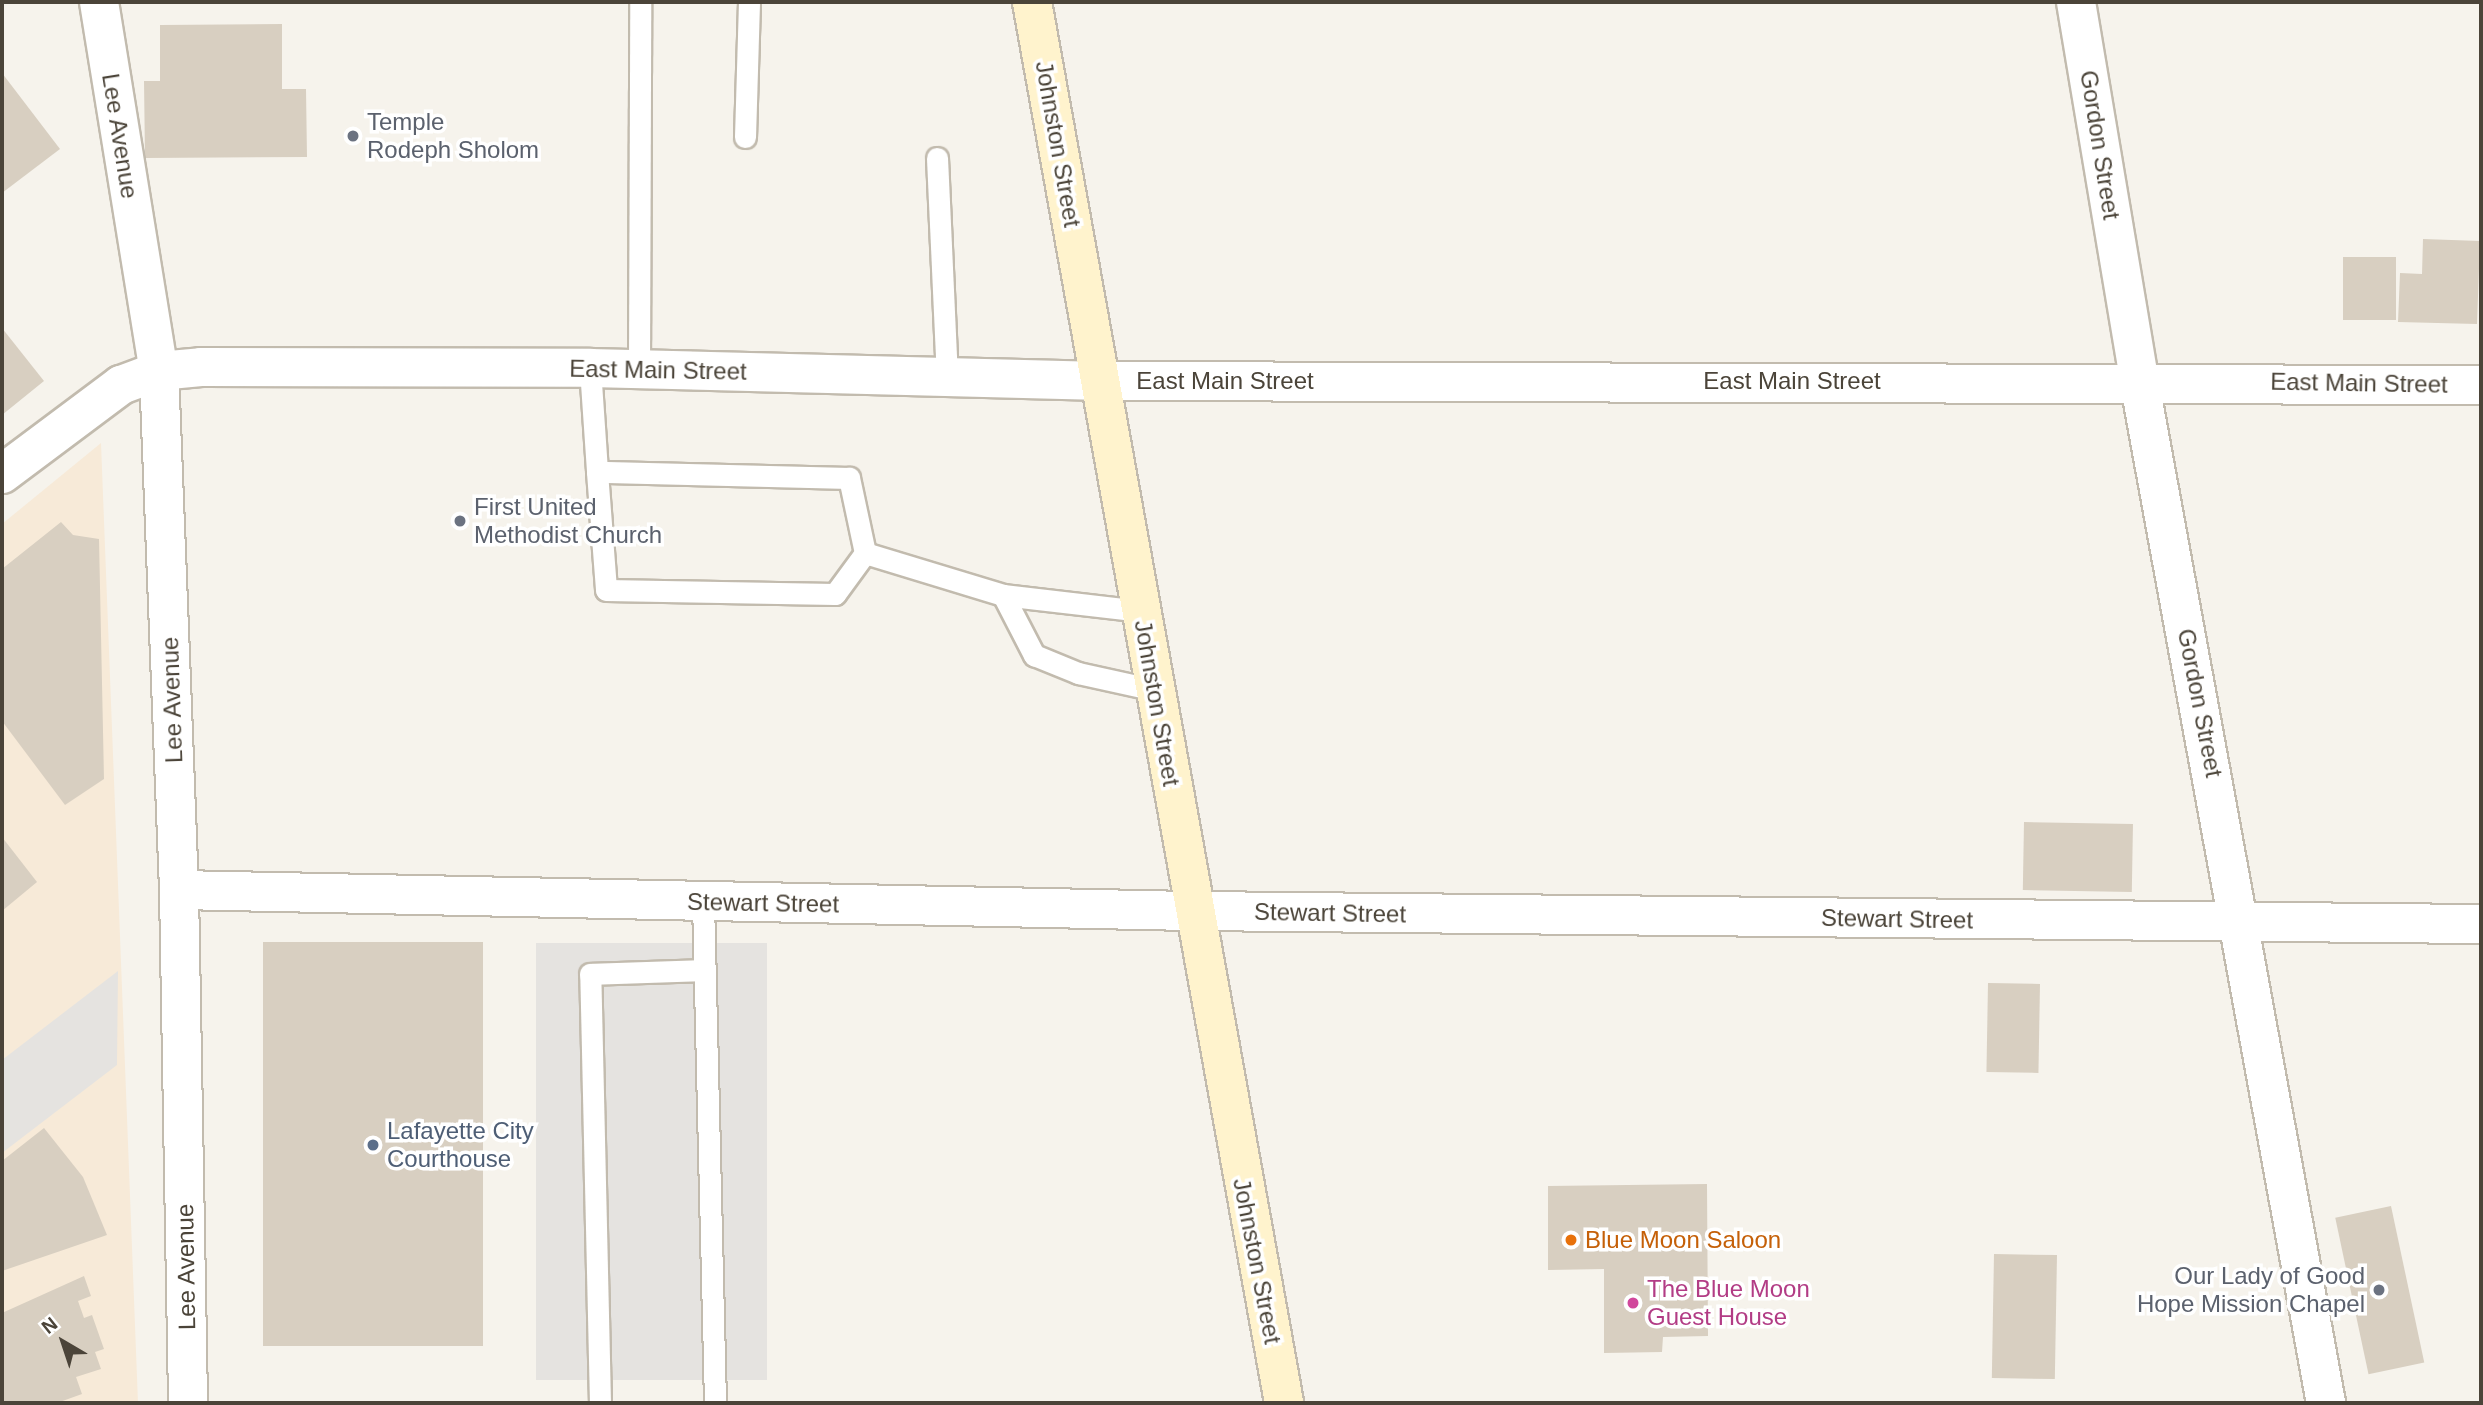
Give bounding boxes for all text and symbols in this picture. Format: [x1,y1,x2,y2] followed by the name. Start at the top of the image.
[1029,59,1087,229] street label: Johnston Street
[2074,68,2126,222] street label: Gordon Street
[96,71,144,201] street label: Lee Avenue
[367,108,539,164] place label: Temple Rodeph Sholom
[345,128,361,144] marker: Temple Rodeph Sholom
[569,354,747,386] street label: East Main Street
[1136,367,1314,395] street label: East Main Street
[1703,367,1881,395] street label: East Main Street
[2270,367,2448,399] street label: East Main Street
[474,493,662,549] place label: First United Methodist Church
[452,513,468,529] marker: First United Methodist Church
[1128,618,1186,788] street label: Johnston Street
[2171,626,2229,780] street label: Gordon Street
[155,636,189,764] street label: Lee Avenue
[687,887,839,919] street label: Stewart Street
[1254,897,1406,929] street label: Stewart Street
[1821,903,1973,935] street label: Stewart Street
[387,1117,534,1173] place label: Lafayette City Courthouse
[365,1137,381,1153] marker: Lafayette City Courthouse
[1227,1176,1287,1346] street label: Johnston Street
[170,1203,202,1331] street label: Lee Avenue
[1585,1226,1781,1254] place label: Blue Moon Saloon
[1563,1232,1579,1248] marker: Blue Moon Saloon
[2137,1262,2365,1318] place label: Our Lady of Good Hope Mission Chapel
[1647,1275,1810,1331] place label: The Blue Moon Guest House
[2371,1282,2387,1298] marker: Our Lady of Good Hope Mission Chapel
[1625,1295,1641,1311] marker: The Blue Moon Guest House
[28,1307,98,1377] north arrow
[38,1313,61,1338] text: N

